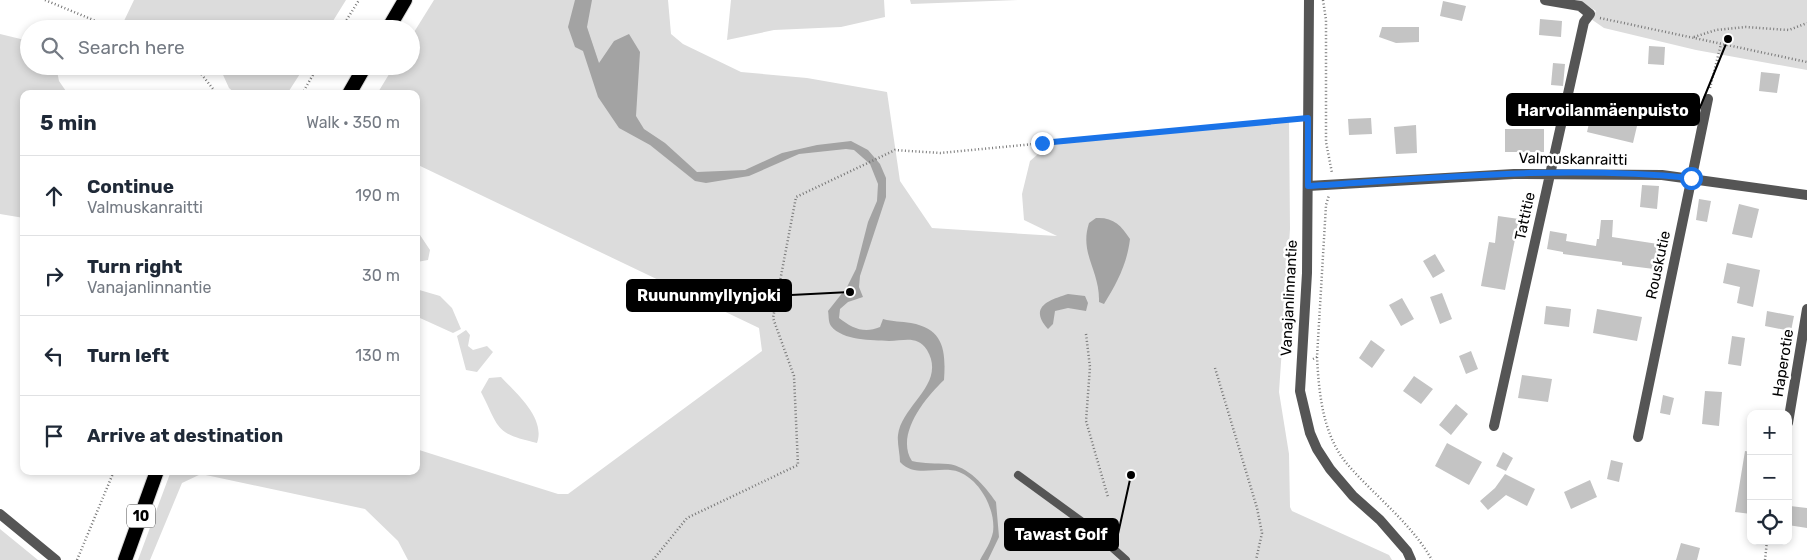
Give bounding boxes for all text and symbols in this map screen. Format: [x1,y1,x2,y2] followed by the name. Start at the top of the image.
[20,20,420,75] search box
[38,34,66,62] icon: search
[78,36,185,59] text: Search here
[1507,94,1699,125] callout: Harvoilanmäenpuisto
[1517,101,1689,120] text: Harvoilanmäenpuisto
[40,110,97,135] text: 5 min
[306,113,400,132] text: Walk · 350 m
[1031,132,1054,155] route end
[1518,149,1628,169] street label: Valmuskanraitti
[1680,167,1703,190] route start
[87,175,174,198] text: Continue
[40,182,68,210] icon: ahead
[355,186,400,205] text: 190 m
[1511,190,1539,242] street label: Tattitie
[87,198,203,217] text: Valmuskanraitti
[1642,229,1674,301] street label: Rouskutie
[1277,239,1301,357] street label: Vanajanlinnantie
[87,255,182,278] text: Turn right
[40,262,68,290] icon: right
[362,266,400,285] text: 30 m
[87,278,211,297] text: Vanajanlinnantie
[627,280,791,311] callout: Ruununmyllynjoki
[637,286,781,305] text: Ruununmyllynjoki
[1769,328,1797,398] street label: Haperotie
[40,342,68,370] icon: left
[87,344,169,367] text: Turn left
[355,346,400,365] text: 130 m
[1747,410,1792,545] map controls
[1747,410,1792,455] button: +
[40,422,68,450] icon: arrive
[87,424,283,447] text: Arrive at destination
[1747,455,1792,500] button: −
[1747,500,1792,545] button: locate
[127,504,155,528] road number: 10
[1005,519,1118,550] callout: Tawast Golf
[1014,525,1109,544] text: Tawast Golf

